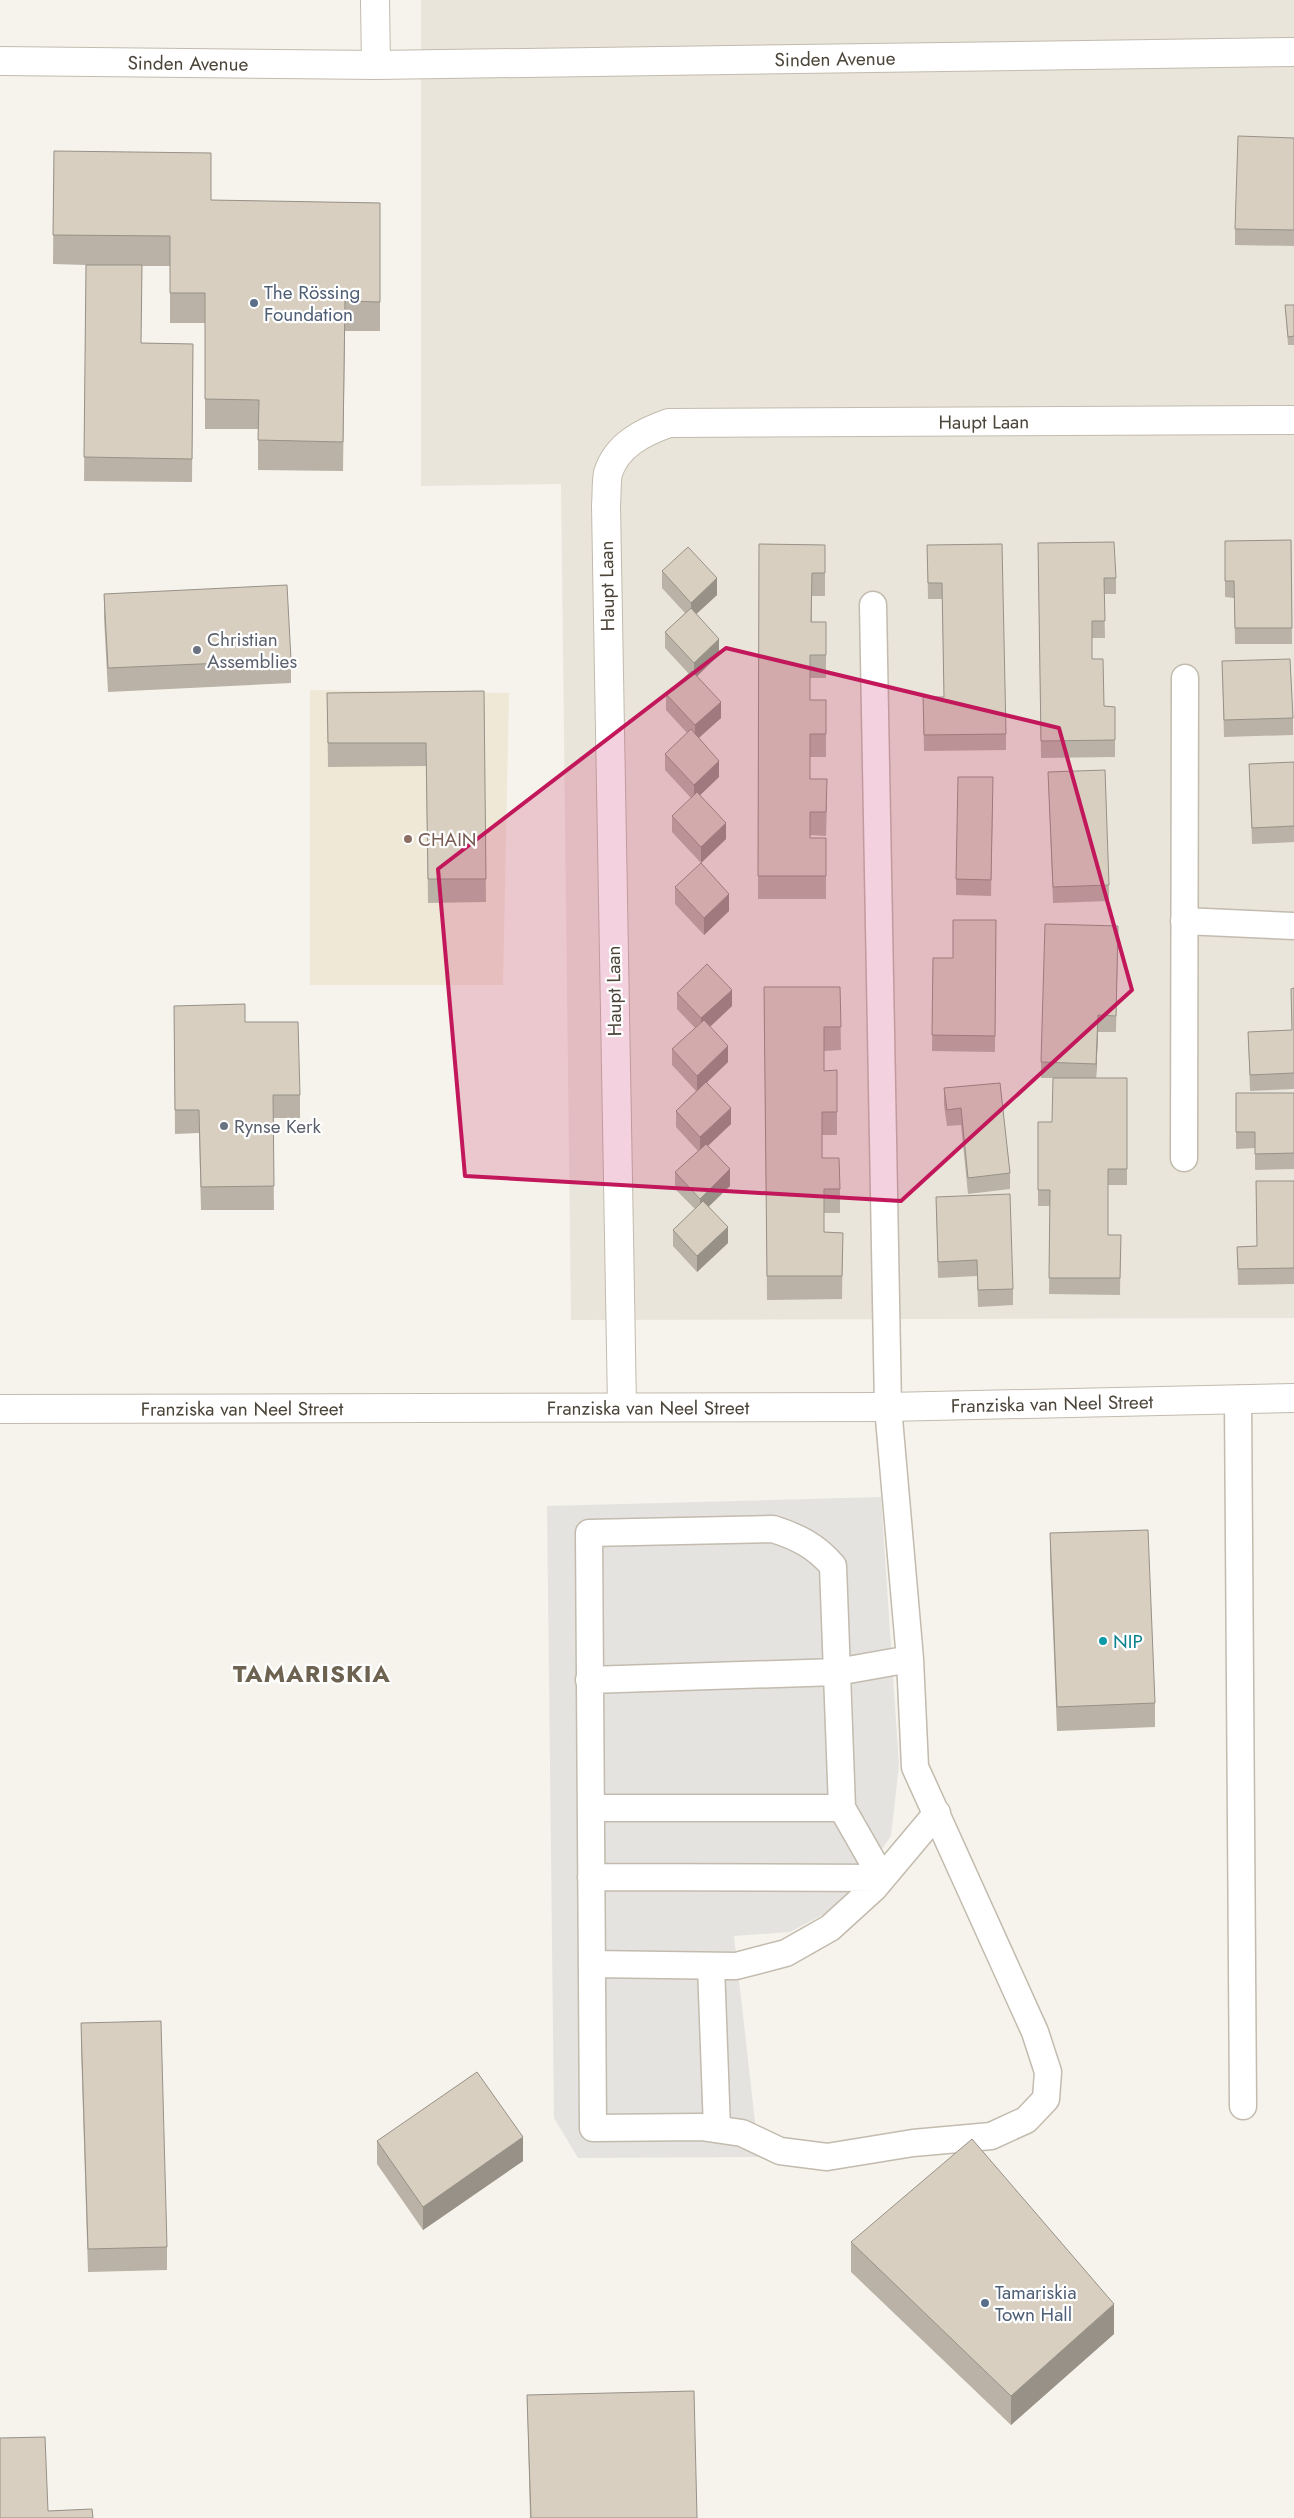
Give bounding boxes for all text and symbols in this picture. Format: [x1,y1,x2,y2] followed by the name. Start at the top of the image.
[774,44,896,73] street label: Sinden Avenue
[127,49,249,77] street label: Sinden Avenue
[264,279,360,328] place label: The Rössing Foundation
[248,297,260,309] marker: The Rössing Foundation
[938,408,1029,435] street label: Haupt Laan
[593,540,621,632] street label: Haupt Laan
[207,626,297,675] place label: Christian Assemblies
[191,644,203,656] marker: Christian Assemblies
[418,826,477,853] place label: CHAIN
[402,833,414,845] marker: CHAIN
[600,945,628,1037] street label: Haupt Laan
[234,1113,322,1140] place label: Rynse Kerk
[218,1120,230,1132] marker: Rynse Kerk
[951,1388,1154,1419] street label: Franziska van Neel Street
[547,1394,750,1421] street label: Franziska van Neel Street
[141,1395,344,1422] street label: Franziska van Neel Street
[1113,1628,1143,1655] place label: NIP
[1097,1635,1109,1647] marker: NIP
[233,1656,391,1691] district label: TAMARISKIA
[995,2279,1077,2328] place label: Tamariskia Town Hall
[979,2297,991,2309] marker: Tamariskia Town Hall

